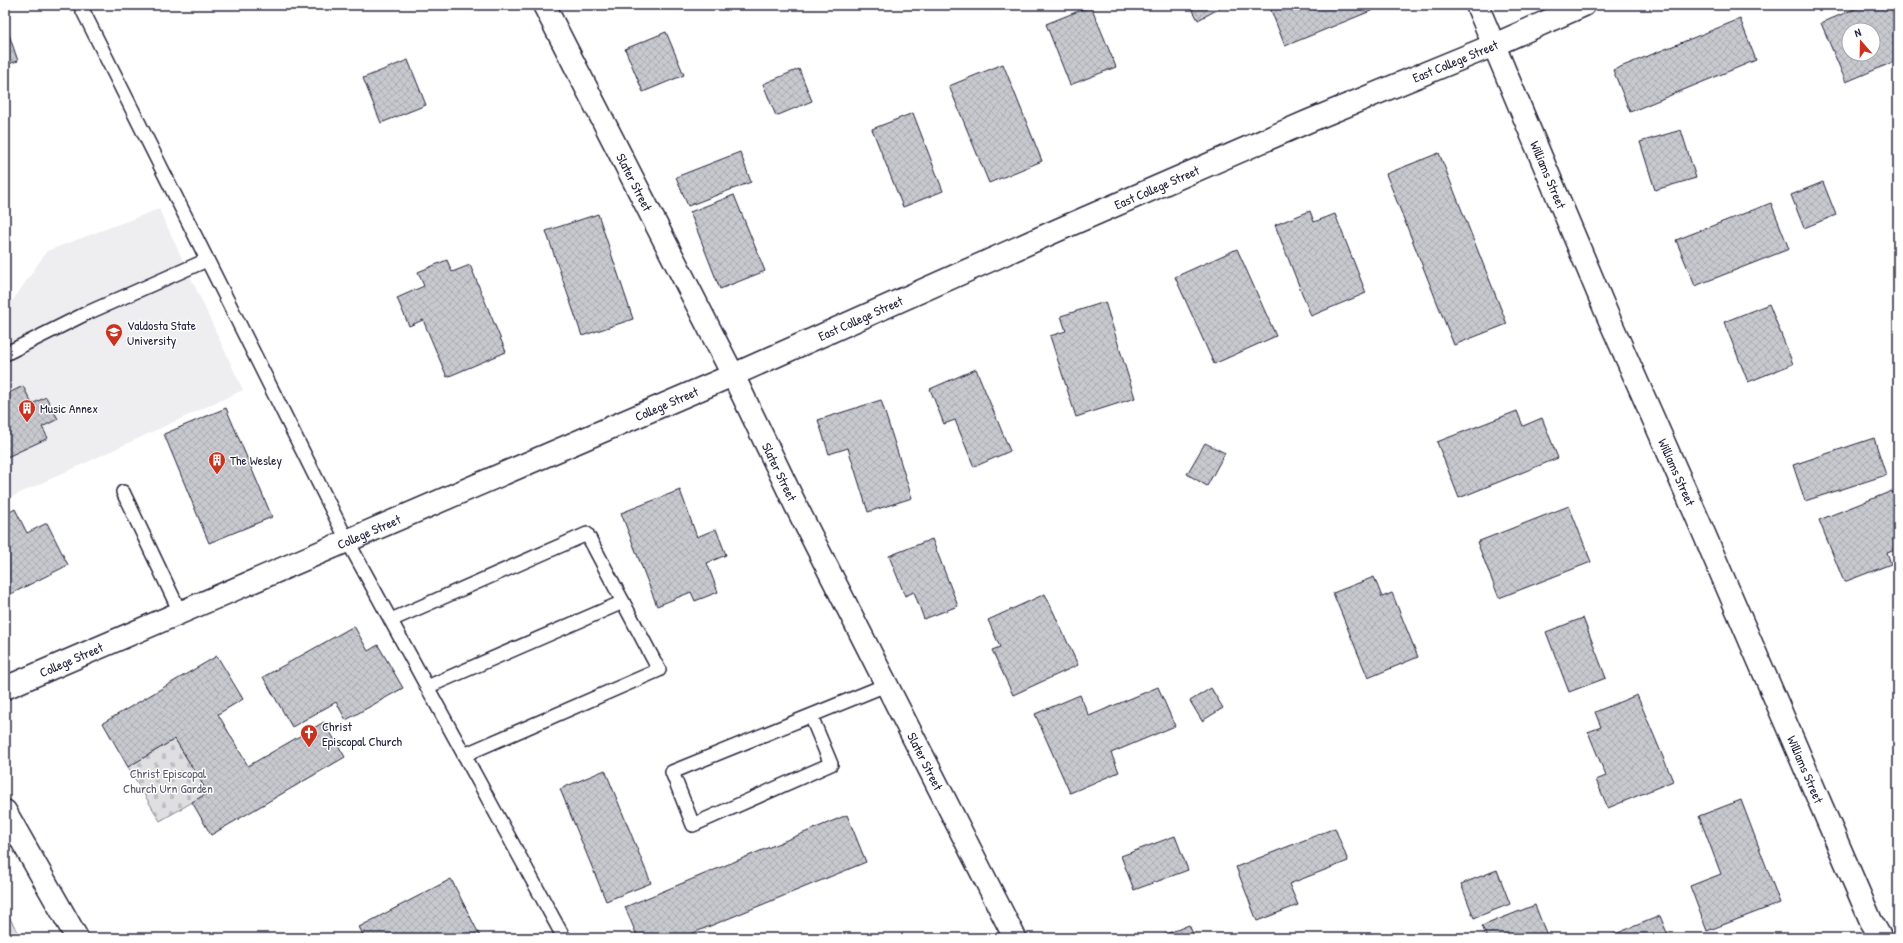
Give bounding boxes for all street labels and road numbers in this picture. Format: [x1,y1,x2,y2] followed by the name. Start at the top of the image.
[1410,35,1501,87] street label: East College Street
[1526,138,1571,212] street label: Williams Street
[612,150,657,215] street label: Slater Street
[1112,161,1202,213] street label: East College Street
[815,291,906,345] street label: East College Street
[632,382,701,425] street label: College Street
[1654,436,1700,509] street label: Williams Street
[758,440,801,504] street label: Slater Street
[334,510,404,553] street label: College Street
[37,638,106,681] street label: College Street
[903,729,948,794] street label: Slater Street
[1783,733,1828,806] street label: Williams Street

